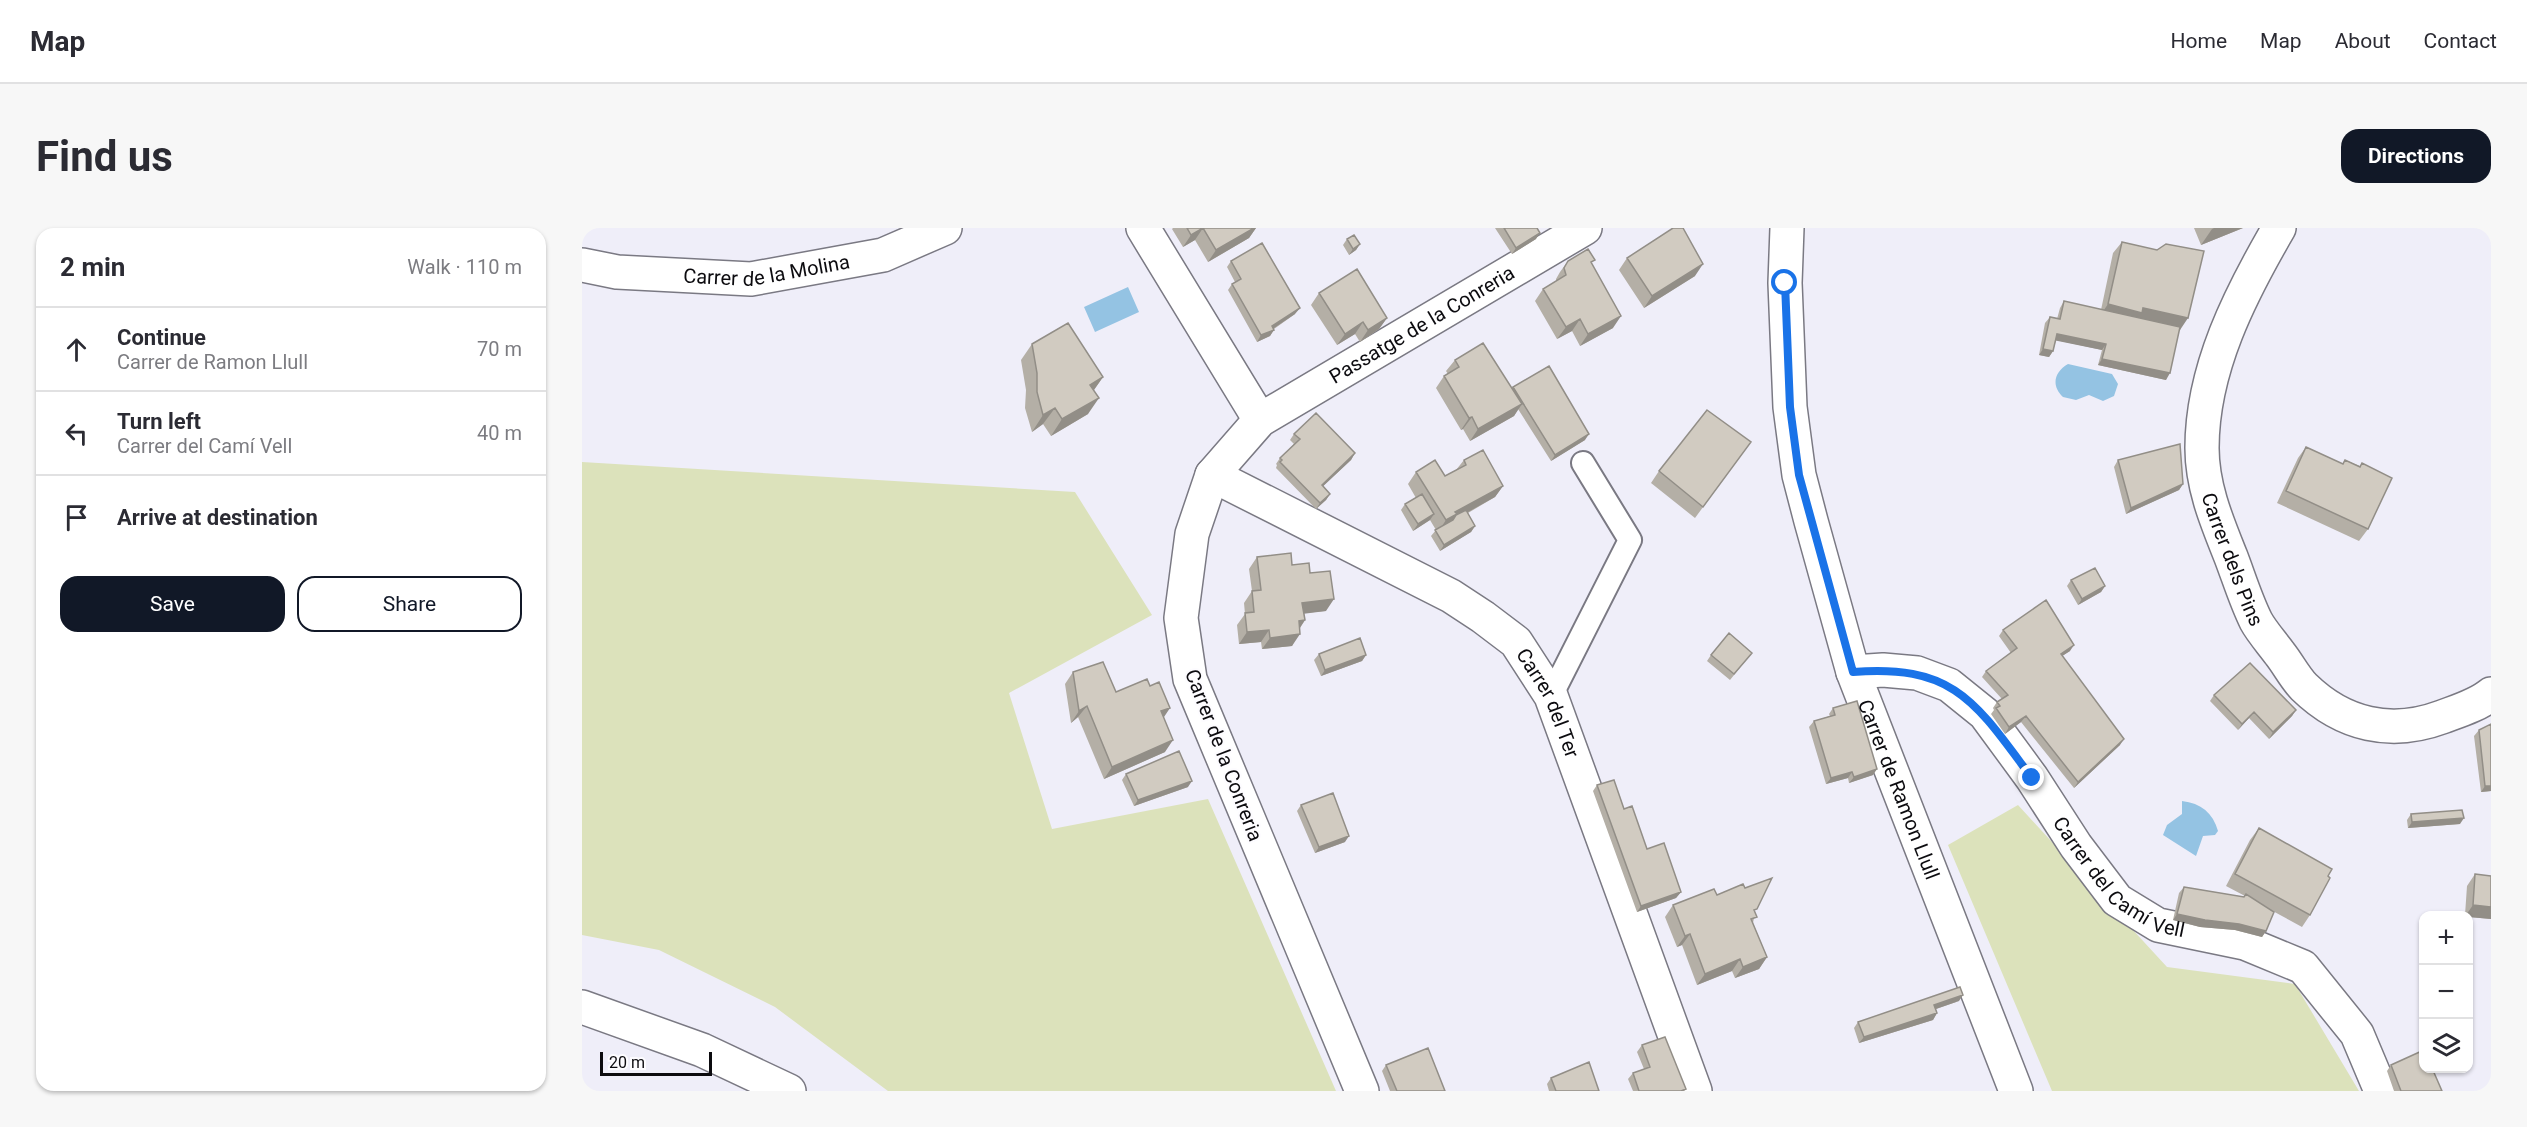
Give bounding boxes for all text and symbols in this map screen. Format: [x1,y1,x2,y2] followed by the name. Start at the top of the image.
[30,25,85,58] text: Map
[2171,29,2227,53] text: Home
[2260,29,2302,53] text: Map
[2335,29,2391,53] text: About
[2424,29,2497,53] text: Contact
[2341,129,2491,183] button: Directions
[36,132,173,181] text: Find us
[683,249,852,291] street label: Carrer de la Molina
[60,252,125,282] text: 2 min
[407,255,522,279] text: Walk · 110 m
[1325,260,1519,388] street label: Passatge de la Conreria
[1771,269,1797,295] route start
[117,325,206,350] text: Continue
[60,333,93,366] icon: ahead
[477,337,522,361] text: 70 m
[117,350,308,374] text: Carrer de Ramon Llull
[117,409,201,434] text: Turn left
[60,417,93,450] icon: left
[477,421,522,445] text: 40 m
[117,434,292,458] text: Carrer del Camí Vell
[2197,490,2269,630] street label: Carrer dels Pins
[60,501,93,534] icon: arrive
[117,505,318,530] text: Arrive at destination
[60,576,285,632] button: Save
[297,576,522,632] button: Share
[1511,644,1585,761] street label: Carrer del Ter
[1180,666,1268,844] street label: Carrer de la Conreria
[1853,696,1945,883] street label: Carrer de Ramon Llull
[2018,764,2044,790] route end
[2048,812,2187,942] street label: Carrer del Camí Vell
[2419,911,2473,1073] map controls
[2419,911,2473,965] button: +
[2419,965,2473,1019] button: −
[2419,1019,2473,1073] button: layers
[600,1049,712,1076] scale bar
[609,1053,645,1072] text: 20 m

